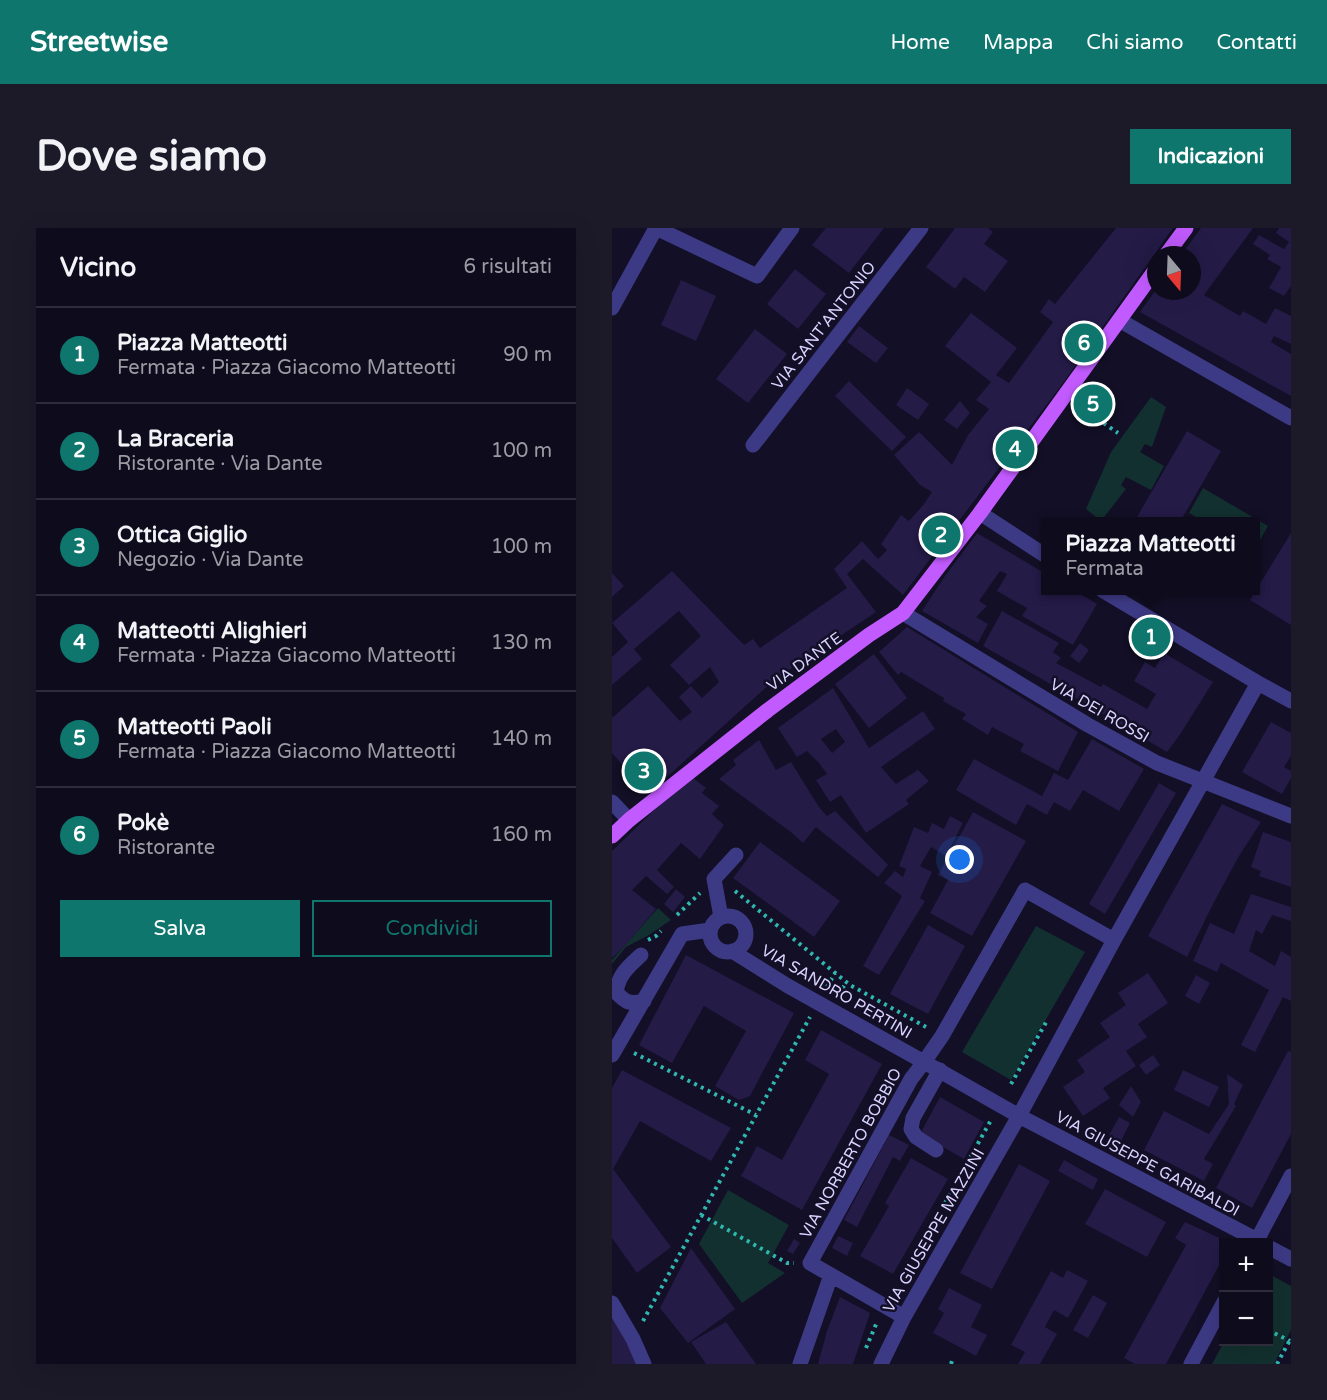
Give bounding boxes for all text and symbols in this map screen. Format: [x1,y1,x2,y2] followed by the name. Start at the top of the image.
[30,25,168,59] text: Streetwise
[890,30,950,55] text: Home
[983,30,1053,55] text: Mappa
[1086,30,1184,55] text: Chi siamo
[1217,30,1297,55] text: Contatti
[1130,129,1291,184] button: Indicazioni
[36,131,267,182] text: Dove siamo
[1147,246,1201,300] north arrow
[60,252,136,283] text: Vicino
[464,255,552,279] text: 6 risultati
[768,258,880,394] street label: VIA SANT'ANTONIO
[1064,320,1104,366] pin: 6
[117,330,287,356] text: Piazza Matteotti
[73,343,86,367] text: 1
[503,343,552,367] text: 90 m
[117,356,456,380] text: Fermata · Piazza Giacomo Matteotti
[1074,382,1112,426] pin: 5
[117,426,234,452] text: La Braceria
[996,426,1034,472] pin: 4
[73,439,86,463] text: 2
[491,439,552,463] text: 100 m
[117,452,323,476] text: Ristorante · Via Dante
[922,512,960,558] pin: 2
[1041,517,1260,595] popup
[117,522,247,548] text: Ottica Giglio
[1065,531,1236,557] text: Piazza Matteotti
[73,535,86,559] text: 3
[491,535,552,559] text: 100 m
[117,548,304,572] text: Negozio · Via Dante
[1065,557,1144,581] text: Fermata
[1132,614,1170,660] pin: 1
[117,618,307,644] text: Matteotti Alighieri
[763,628,846,696] street label: VIA DANTE
[73,631,86,655] text: 4
[491,631,552,655] text: 130 m
[117,644,456,668] text: Fermata · Piazza Giacomo Matteotti
[1046,674,1153,747] street label: VIA DEI ROSSI
[117,714,272,740] text: Matteotti Paoli
[73,727,86,751] text: 5
[491,727,552,751] text: 140 m
[117,740,456,764] text: Fermata · Piazza Giacomo Matteotti
[624,748,663,794] pin: 3
[117,810,169,836] text: Pokè
[73,823,86,847] text: 6
[491,823,552,847] text: 160 m
[117,836,215,860] text: Ristorante
[945,845,974,874] your location
[60,900,300,957] button: Salva
[312,900,552,957] button: Condividi
[757,940,916,1043] street label: VIA SANDRO PERTINI
[796,1065,906,1242] street label: VIA NORBERTO BOBBIO
[1052,1107,1243,1221] street label: VIA GIUSEPPE GARIBALDI
[879,1145,989,1316] street label: VIA GIUSEPPE MAZZINI
[1219,1238,1273,1346] map controls
[1219,1238,1273,1292] button: +
[1219,1292,1273,1346] button: −

